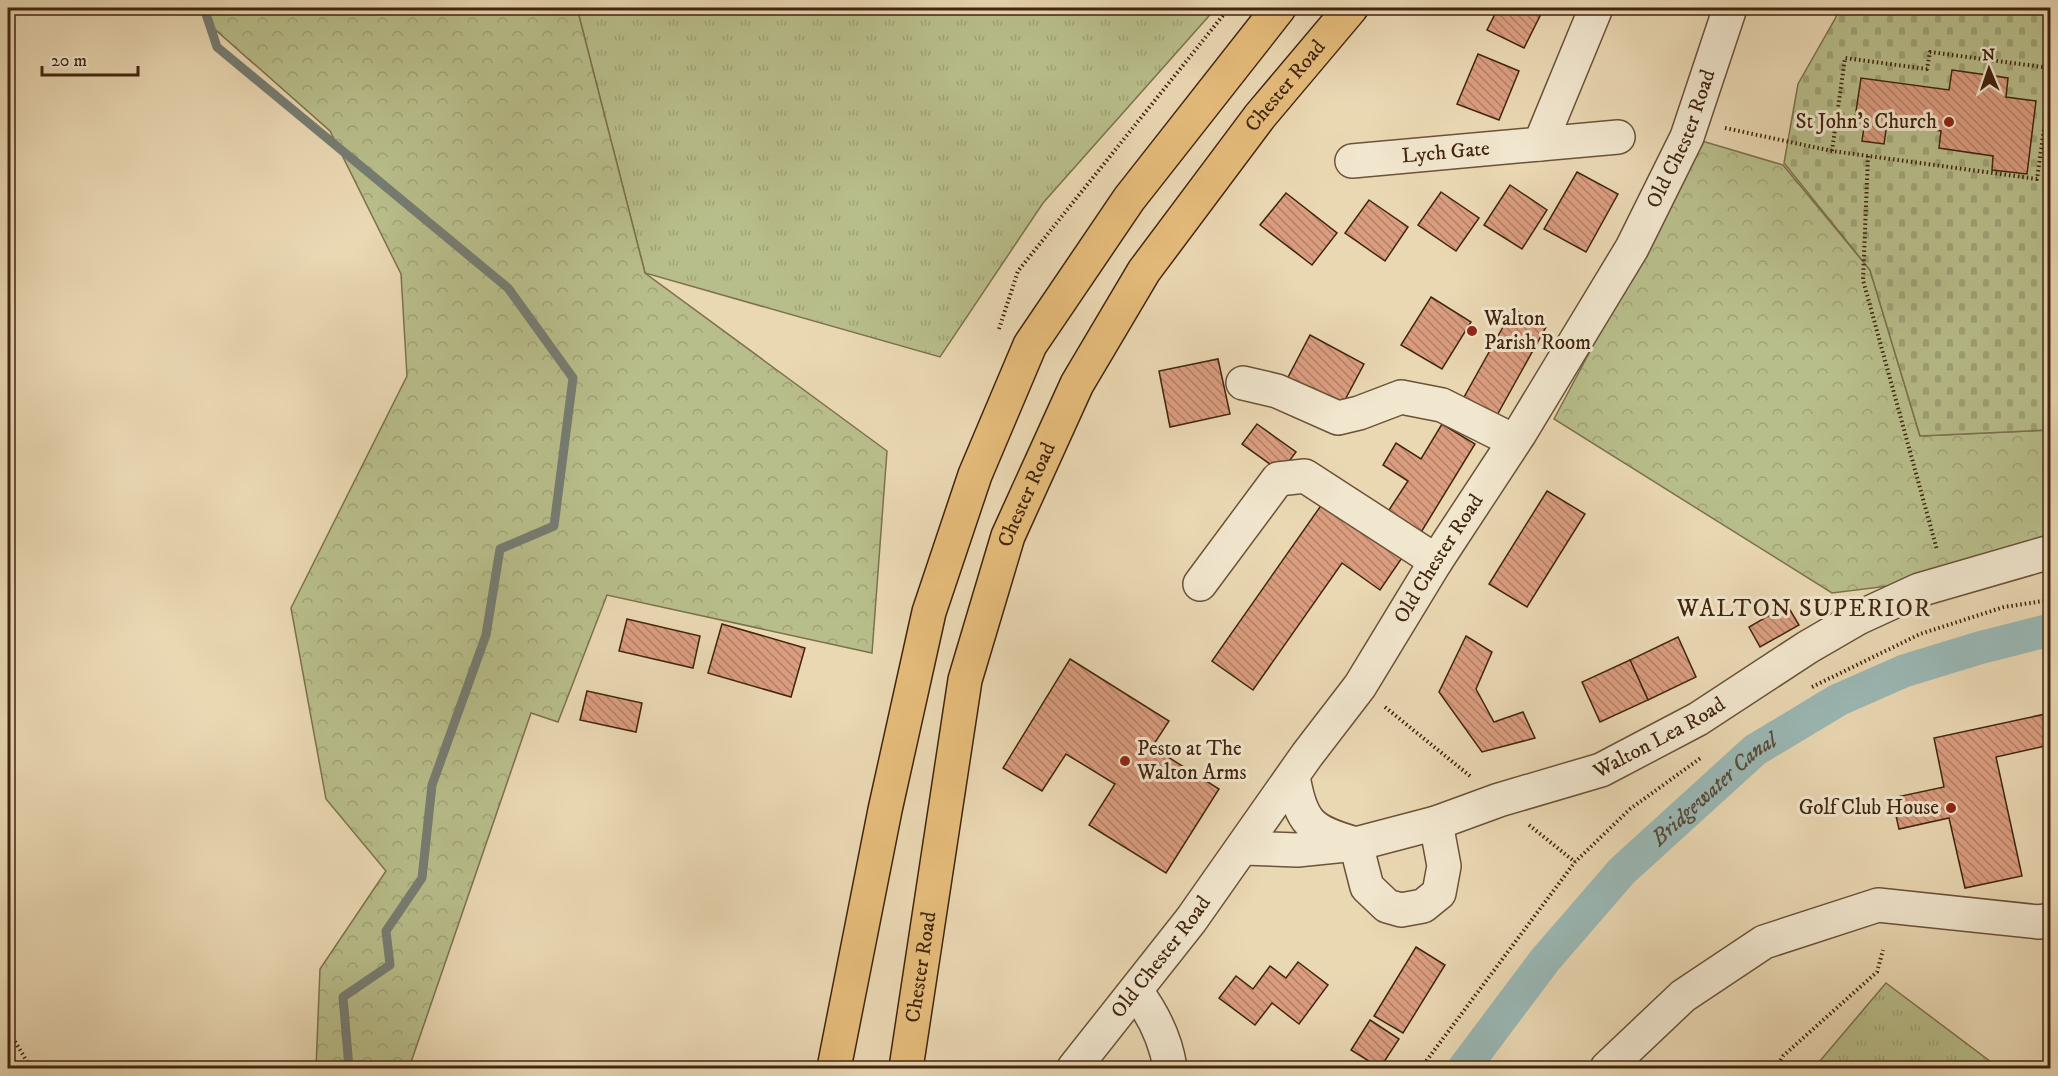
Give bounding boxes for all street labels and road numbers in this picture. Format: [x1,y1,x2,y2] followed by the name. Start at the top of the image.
[1240,34,1332,137] street label: Chester Road
[1641,66,1722,213] street label: Old Chester Road
[1400,136,1491,169] street label: Lych Gate
[992,438,1062,550] street label: Chester Road
[1388,489,1490,628] street label: Old Chester Road
[1588,691,1731,785] street label: Walton Lea Road
[1105,891,1217,1023] street label: Old Chester Road
[900,909,943,1024] street label: Chester Road

